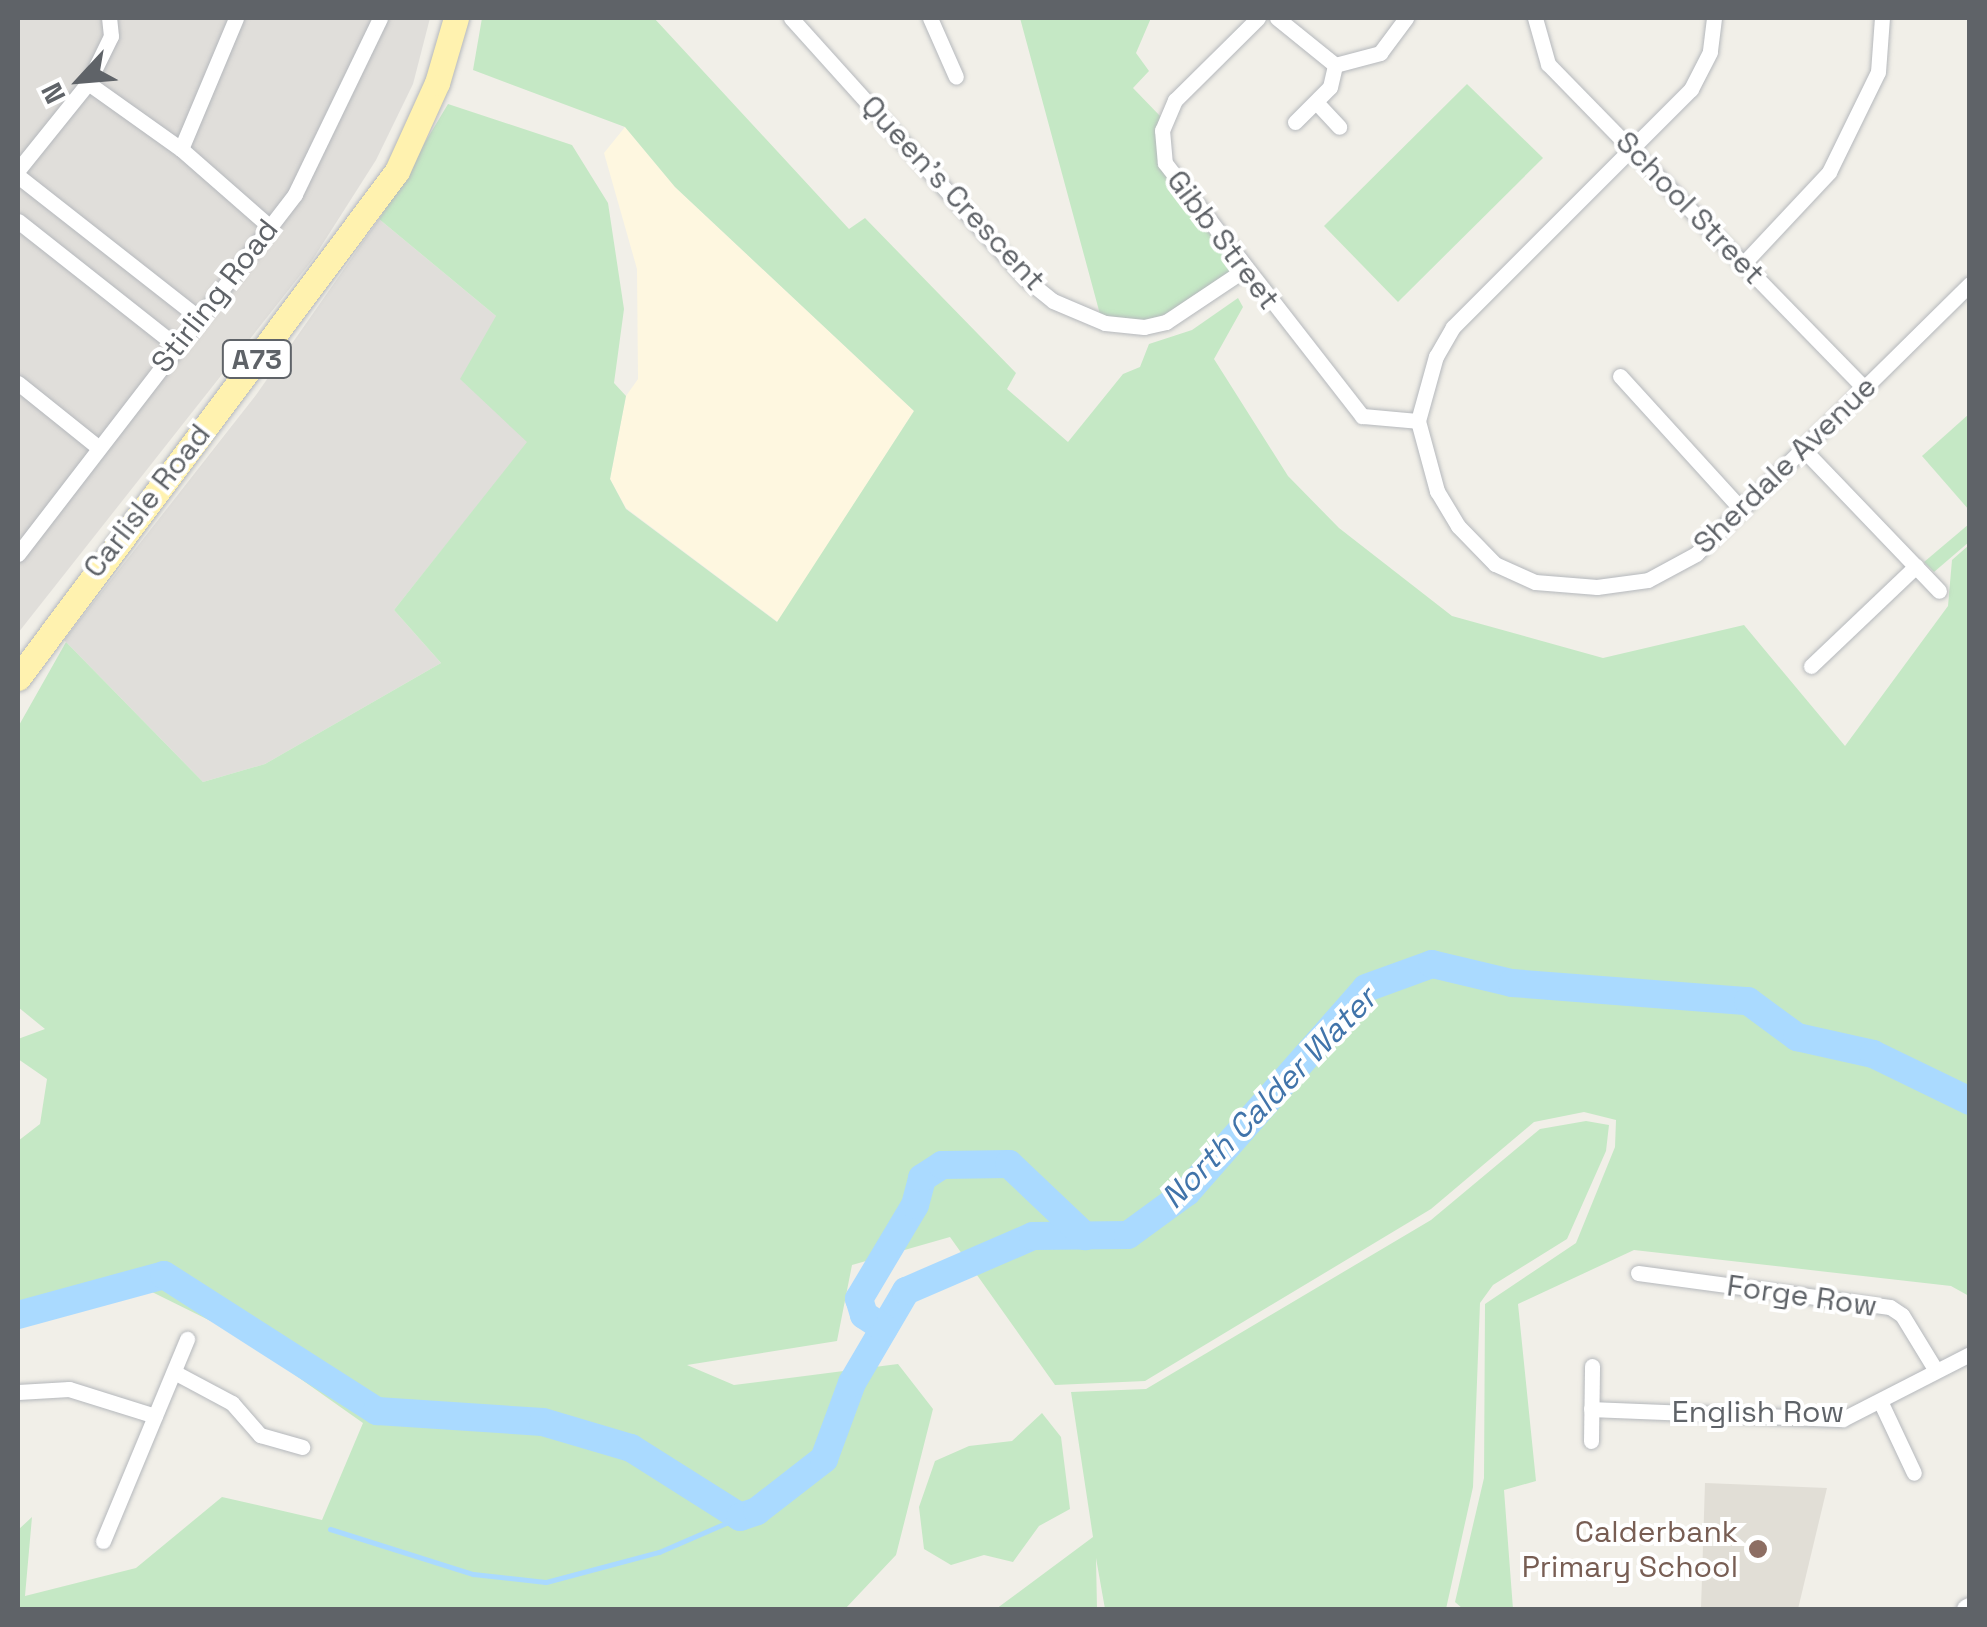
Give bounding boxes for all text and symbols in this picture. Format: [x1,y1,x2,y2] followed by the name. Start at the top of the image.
[30,30,130,130] north arrow
[33,77,73,109] text: N
[853,88,1053,298] street label: Queen's Crescent
[1608,124,1772,292] street label: School Street
[1159,163,1287,317] street label: Gibb Street
[144,212,286,380] street label: Stirling Road
[220,336,294,382] road number: A73
[1686,368,1884,562] street label: Sherdale Avenue
[76,417,218,585] street label: Carlisle Road
[1154,979,1384,1217] water label: North Calder Water
[1725,1268,1879,1324] street label: Forge Row
[1672,1394,1844,1430] street label: English Row
[1522,1514,1738,1584] place label: Calderbank Primary School
[1747,1538,1769,1560] marker: Calderbank Primary School

